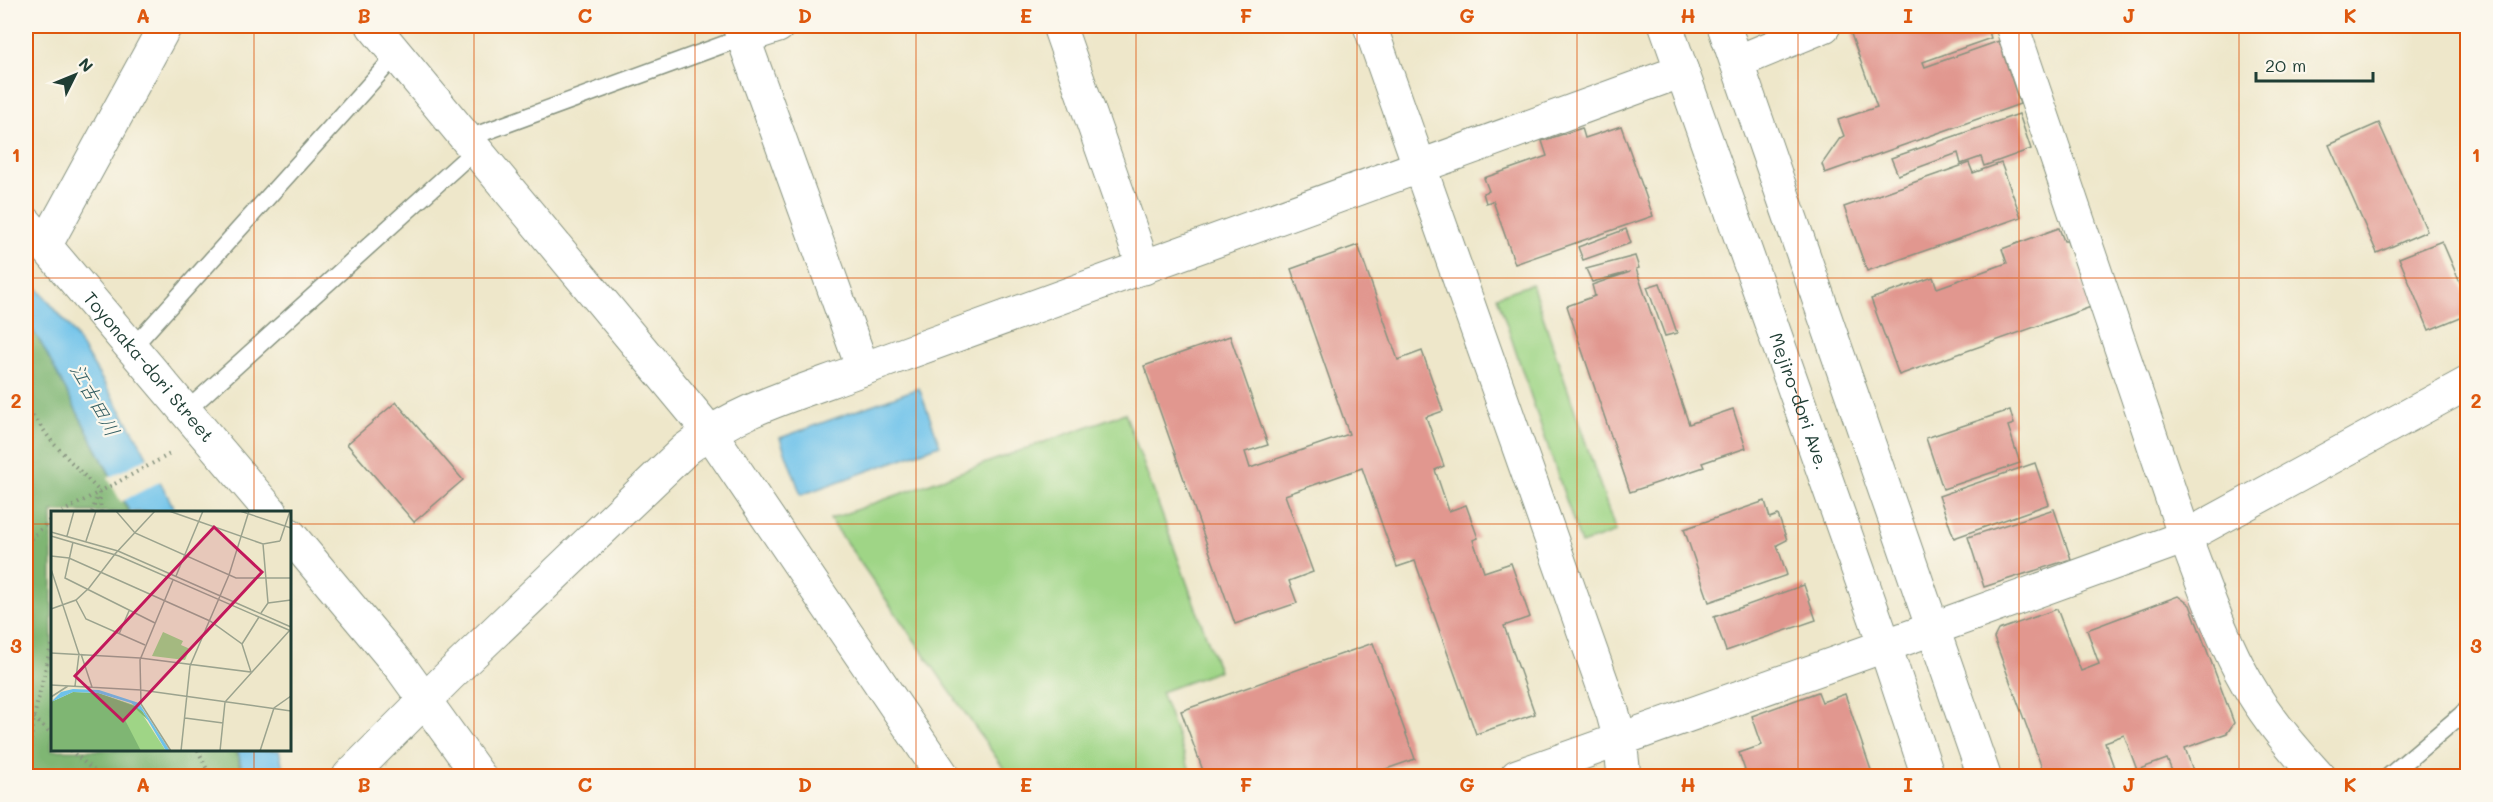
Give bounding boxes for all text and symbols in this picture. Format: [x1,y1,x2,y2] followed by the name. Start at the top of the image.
[136,2,150,28] text: A
[357,2,371,28] text: B
[578,2,593,28] text: C
[798,2,812,28] text: D
[1020,2,1032,28] text: E
[1240,2,1253,28] text: F
[1459,2,1475,28] text: G
[1680,2,1696,28] text: H
[1903,2,1913,28] text: I
[2122,2,2136,28] text: J
[2343,2,2357,28] text: K
[45,45,105,105] north arrow
[2256,45,2373,83] scale bar
[75,53,98,76] text: N
[2265,53,2306,77] text: 20 m
[12,141,20,167] text: 1
[2472,141,2480,167] text: 1
[78,286,220,447] street label: Toyonaka-dori Street
[1764,329,1835,473] street label: Mejiro-dori Ave.
[65,358,127,441] water label: 江古田川
[10,387,22,413] text: 2
[2470,387,2482,413] text: 2
[51,511,291,751] inset map
[10,632,22,658] text: 3
[2470,632,2482,658] text: 3
[136,771,150,797] text: A
[357,771,371,797] text: B
[578,771,593,797] text: C
[798,771,812,797] text: D
[1020,771,1032,797] text: E
[1240,771,1253,797] text: F
[1459,771,1475,797] text: G
[1680,771,1696,797] text: H
[1903,771,1913,797] text: I
[2122,771,2136,797] text: J
[2343,771,2357,797] text: K

